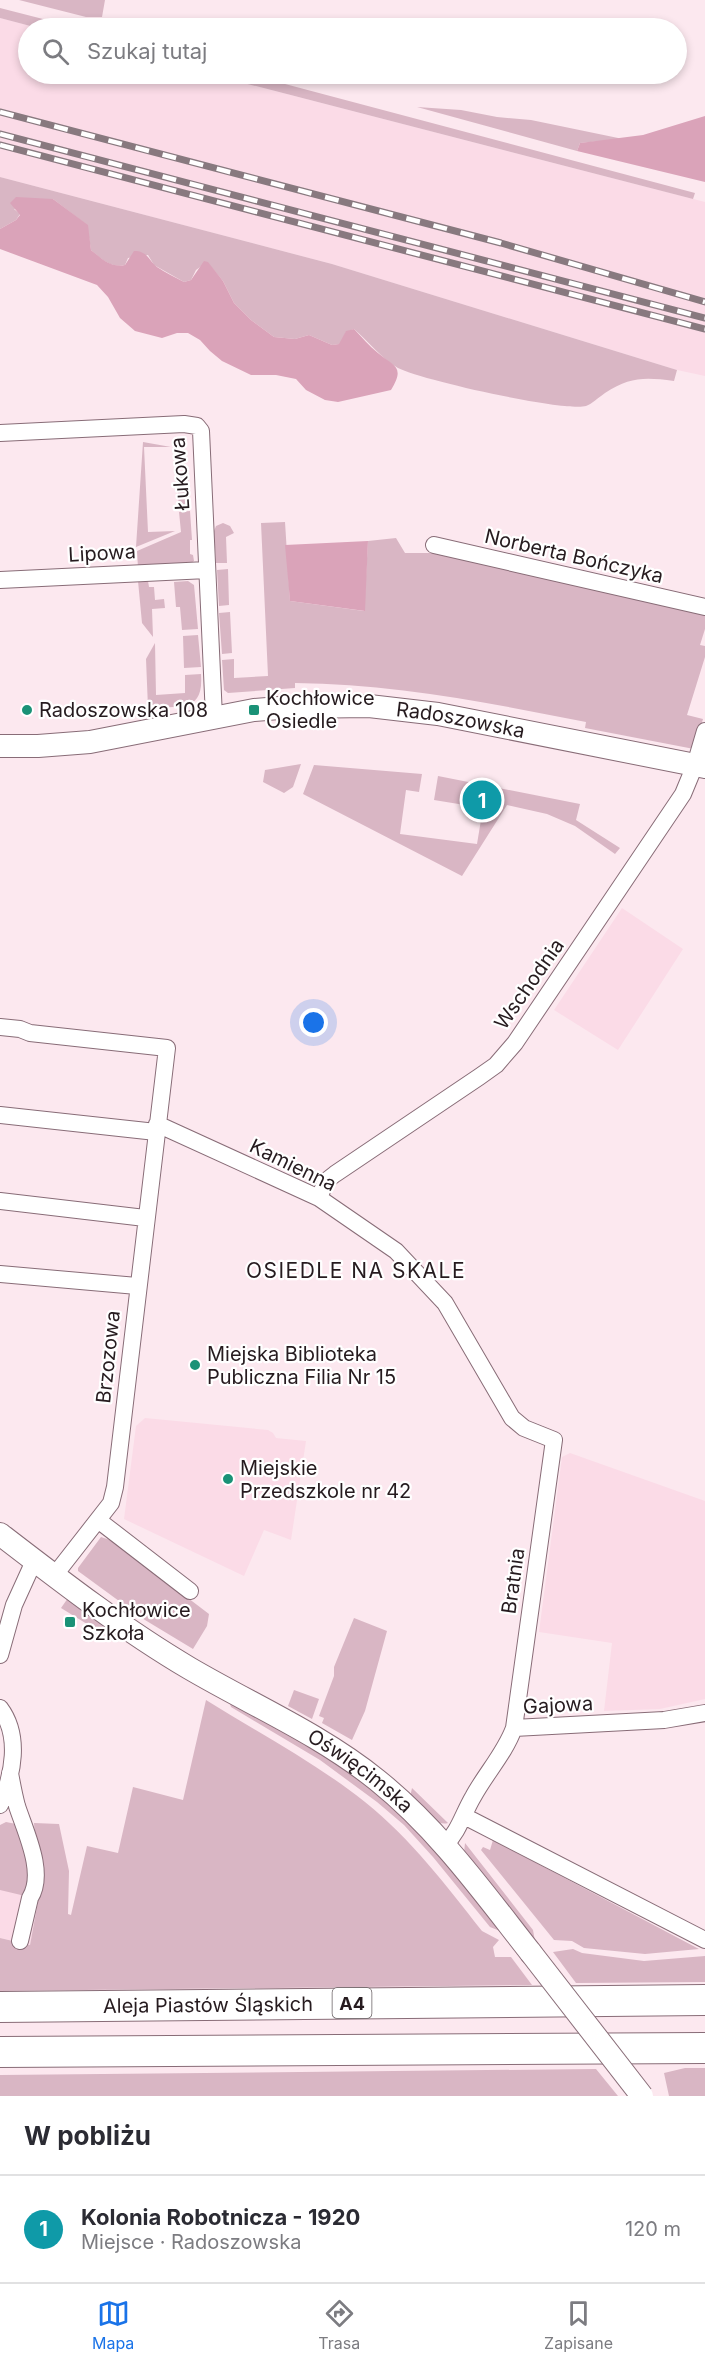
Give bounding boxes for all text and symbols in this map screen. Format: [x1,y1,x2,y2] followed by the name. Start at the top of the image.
[18,18,687,84] search box
[39,35,72,68] icon: search
[87,38,207,64] text: Szukaj tutaj
[165,437,195,511] street label: Łukowa
[482,524,666,588] street label: Norberta Bończyka
[68,539,136,567] street label: Lipowa
[266,686,375,733] place label: Kochłowice Osiedle
[395,697,527,743] street label: Radoszowska
[39,698,208,722] place label: Radoszowska 108
[20,703,34,717] marker: Radoszowska 108
[247,703,261,717] marker: Kochłowice Osiedle
[462,778,502,822] pin: 1
[489,934,569,1034] street label: Wschodnia
[299,1008,328,1037] your location
[246,1134,340,1196] street label: Kamienna
[246,1258,466,1283] district label: OSIEDLE NA SKALE
[91,1309,125,1405] street label: Brzozowa
[207,1342,396,1389] place label: Miejska Biblioteka Publiczna Filia Nr 15
[188,1358,202,1372] marker: Miejska Biblioteka Publiczna Filia Nr 15
[240,1456,411,1503] place label: Miejskie Przedszkole nr 42
[221,1472,235,1486] marker: Miejskie Przedszkole nr 42
[497,1547,529,1615] street label: Bratnia
[82,1598,191,1645] place label: Kochłowice Szkoła
[63,1615,77,1629] marker: Kochłowice Szkoła
[522,1691,594,1719] street label: Gajowa
[303,1724,418,1818] street label: Oświęcimska
[332,1988,372,2018] road number: A4
[103,1992,313,2018] street label: Aleja Piastów Śląskich
[24,2120,151,2151] text: W pobliżu
[81,2204,360,2230] text: Kolonia Robotnicza - 1920
[39,2217,48,2241] text: 1
[625,2217,681,2241] text: 120 m
[81,2230,301,2254] text: Miejsce · Radoszowska
[92,2297,134,2353] tab: Mapa
[318,2297,360,2353] tab: Trasa
[544,2297,613,2353] tab: Zapisane

